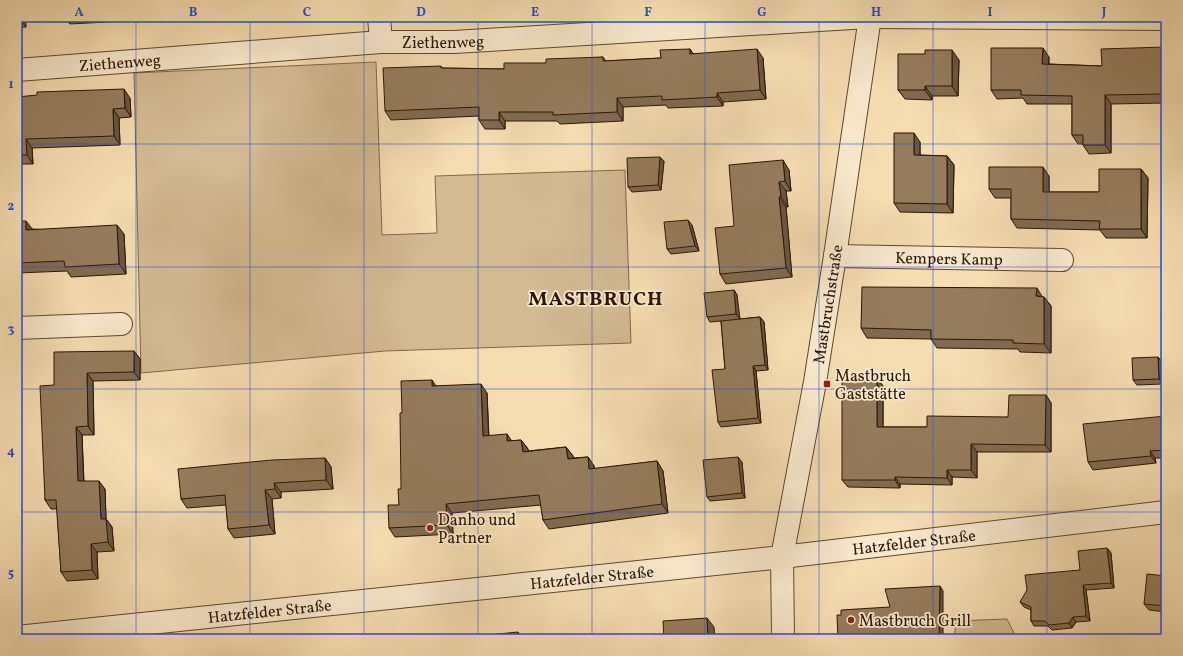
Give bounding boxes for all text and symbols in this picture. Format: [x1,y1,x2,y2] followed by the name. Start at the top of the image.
[74,4,84,22] text: A
[189,4,198,22] text: B
[303,4,311,22] text: C
[416,4,426,22] text: D
[531,4,539,22] text: E
[644,4,652,22] text: F
[757,4,767,22] text: G
[871,4,881,22] text: H
[988,4,993,22] text: I
[1101,4,1107,22] text: J
[402,31,485,55] street label: Ziethenweg
[78,50,162,78] street label: Ziethenweg
[8,76,14,94] text: 1
[8,198,15,216] text: 2
[809,243,850,366] street label: Mastbruchstraße
[895,248,1003,272] street label: Kempers Kamp
[528,286,664,314] district label: MASTBRUCH
[8,321,15,339] text: 3
[835,366,911,406] place label: Mastbruch Gaststätte
[822,379,832,389] marker: Mastbruch Gaststätte
[7,443,15,461] text: 4
[438,510,516,550] place label: Danho und Partner
[425,523,435,533] marker: Danho und Partner
[851,525,977,562] street label: Hatzfelder Straße
[529,561,655,596] street label: Hatzfelder Straße
[8,565,14,583] text: 5
[207,595,333,630] street label: Hatzfelder Straße
[859,611,971,633] place label: Mastbruch Grill
[846,615,856,625] marker: Mastbruch Grill

